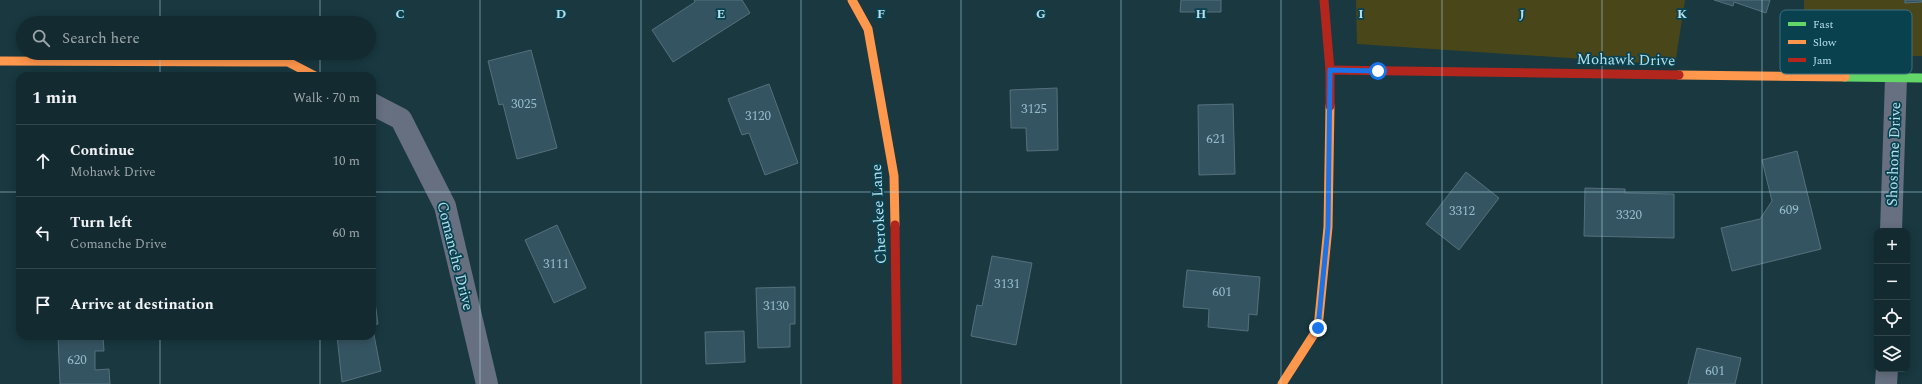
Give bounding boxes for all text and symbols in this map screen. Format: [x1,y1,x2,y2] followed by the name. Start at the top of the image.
[395,4,405,24] text: C
[556,4,566,24] text: D
[717,4,726,24] text: E
[877,4,885,24] text: F
[1036,4,1046,24] text: G
[1196,4,1207,24] text: H
[1358,4,1364,24] text: I
[1519,4,1525,24] text: J
[1677,4,1687,24] text: K
[1780,10,1912,74] legend
[16,16,376,60] search box
[1813,16,1834,33] text: Fast
[30,27,52,49] icon: search
[62,27,140,50] text: Search here
[1813,34,1837,51] text: Slow
[1576,48,1676,72] street label: Mohawk Drive
[1813,52,1832,69] text: Jam
[1369,62,1387,80] route start
[32,85,77,111] text: 1 min
[293,88,360,108] text: Walk · 70 m
[511,94,537,114] house number: 3025
[1021,99,1047,119] house number: 3125
[1881,101,1907,207] street label: Shoshone Drive
[745,106,772,126] house number: 3120
[1206,129,1226,149] house number: 621
[70,139,135,162] text: Continue
[32,150,54,172] icon: ahead
[333,151,360,171] text: 10 m
[70,162,155,182] text: Mohawk Drive
[865,163,893,265] street label: Cherokee Lane
[430,199,480,313] street label: Comanche Drive
[1779,200,1799,220] house number: 609
[1449,201,1475,221] house number: 3312
[1616,205,1643,225] house number: 3320
[70,211,132,234] text: Turn left
[32,222,54,244] icon: left
[333,223,360,243] text: 60 m
[1874,228,1910,372] map controls
[1874,228,1910,264] button: +
[70,234,167,254] text: Comanche Drive
[543,254,569,274] house number: 3111
[1874,264,1910,300] button: −
[994,274,1020,294] house number: 3131
[1212,282,1232,302] house number: 601
[70,293,214,316] text: Arrive at destination
[32,294,54,316] icon: arrive
[763,296,790,316] house number: 3130
[1874,300,1910,336] button: locate
[1309,319,1327,337] route end
[1874,336,1910,372] button: layers
[67,350,87,370] house number: 620
[1705,361,1725,381] house number: 601

